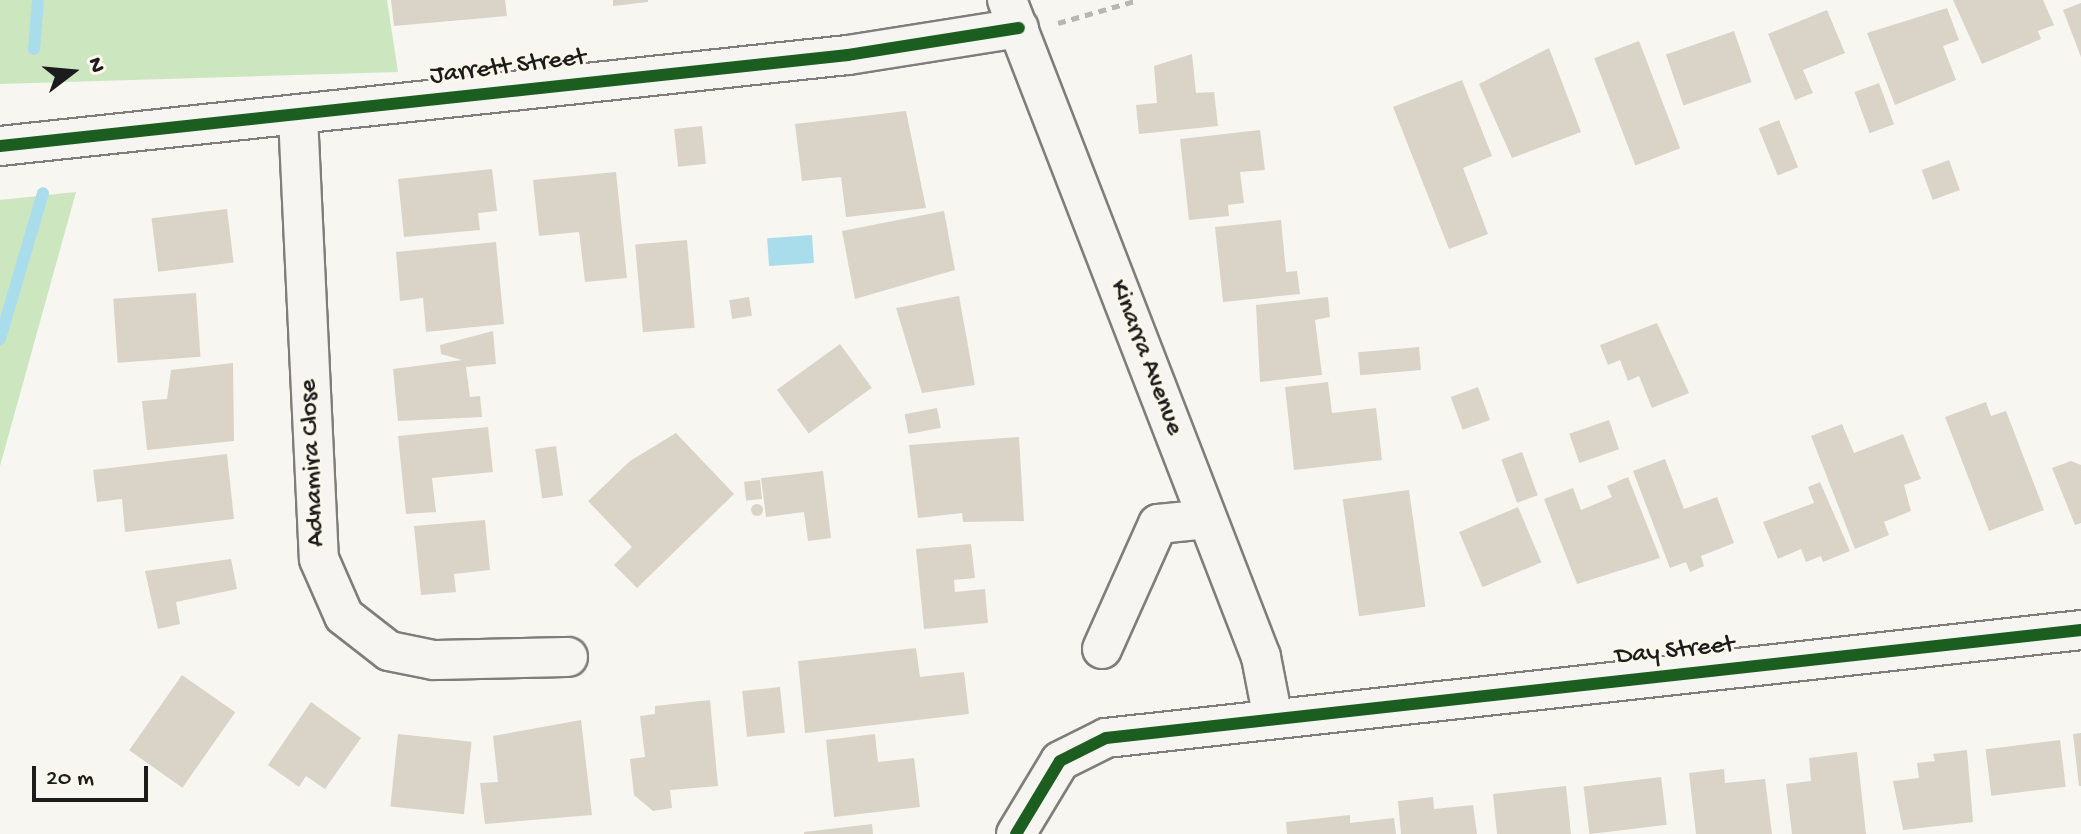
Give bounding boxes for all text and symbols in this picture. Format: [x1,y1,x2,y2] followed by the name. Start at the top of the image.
[32,32,112,112] north arrow
[428,43,588,93] street label: Jarrett Street
[81,55,110,76] text: N
[1101,276,1189,440] street label: Kinarra Avenue
[294,379,334,547] street label: Adnamira Close
[1614,630,1736,674] street label: Day Street
[36,750,152,800] scale bar
[46,765,94,794] text: 20 m

